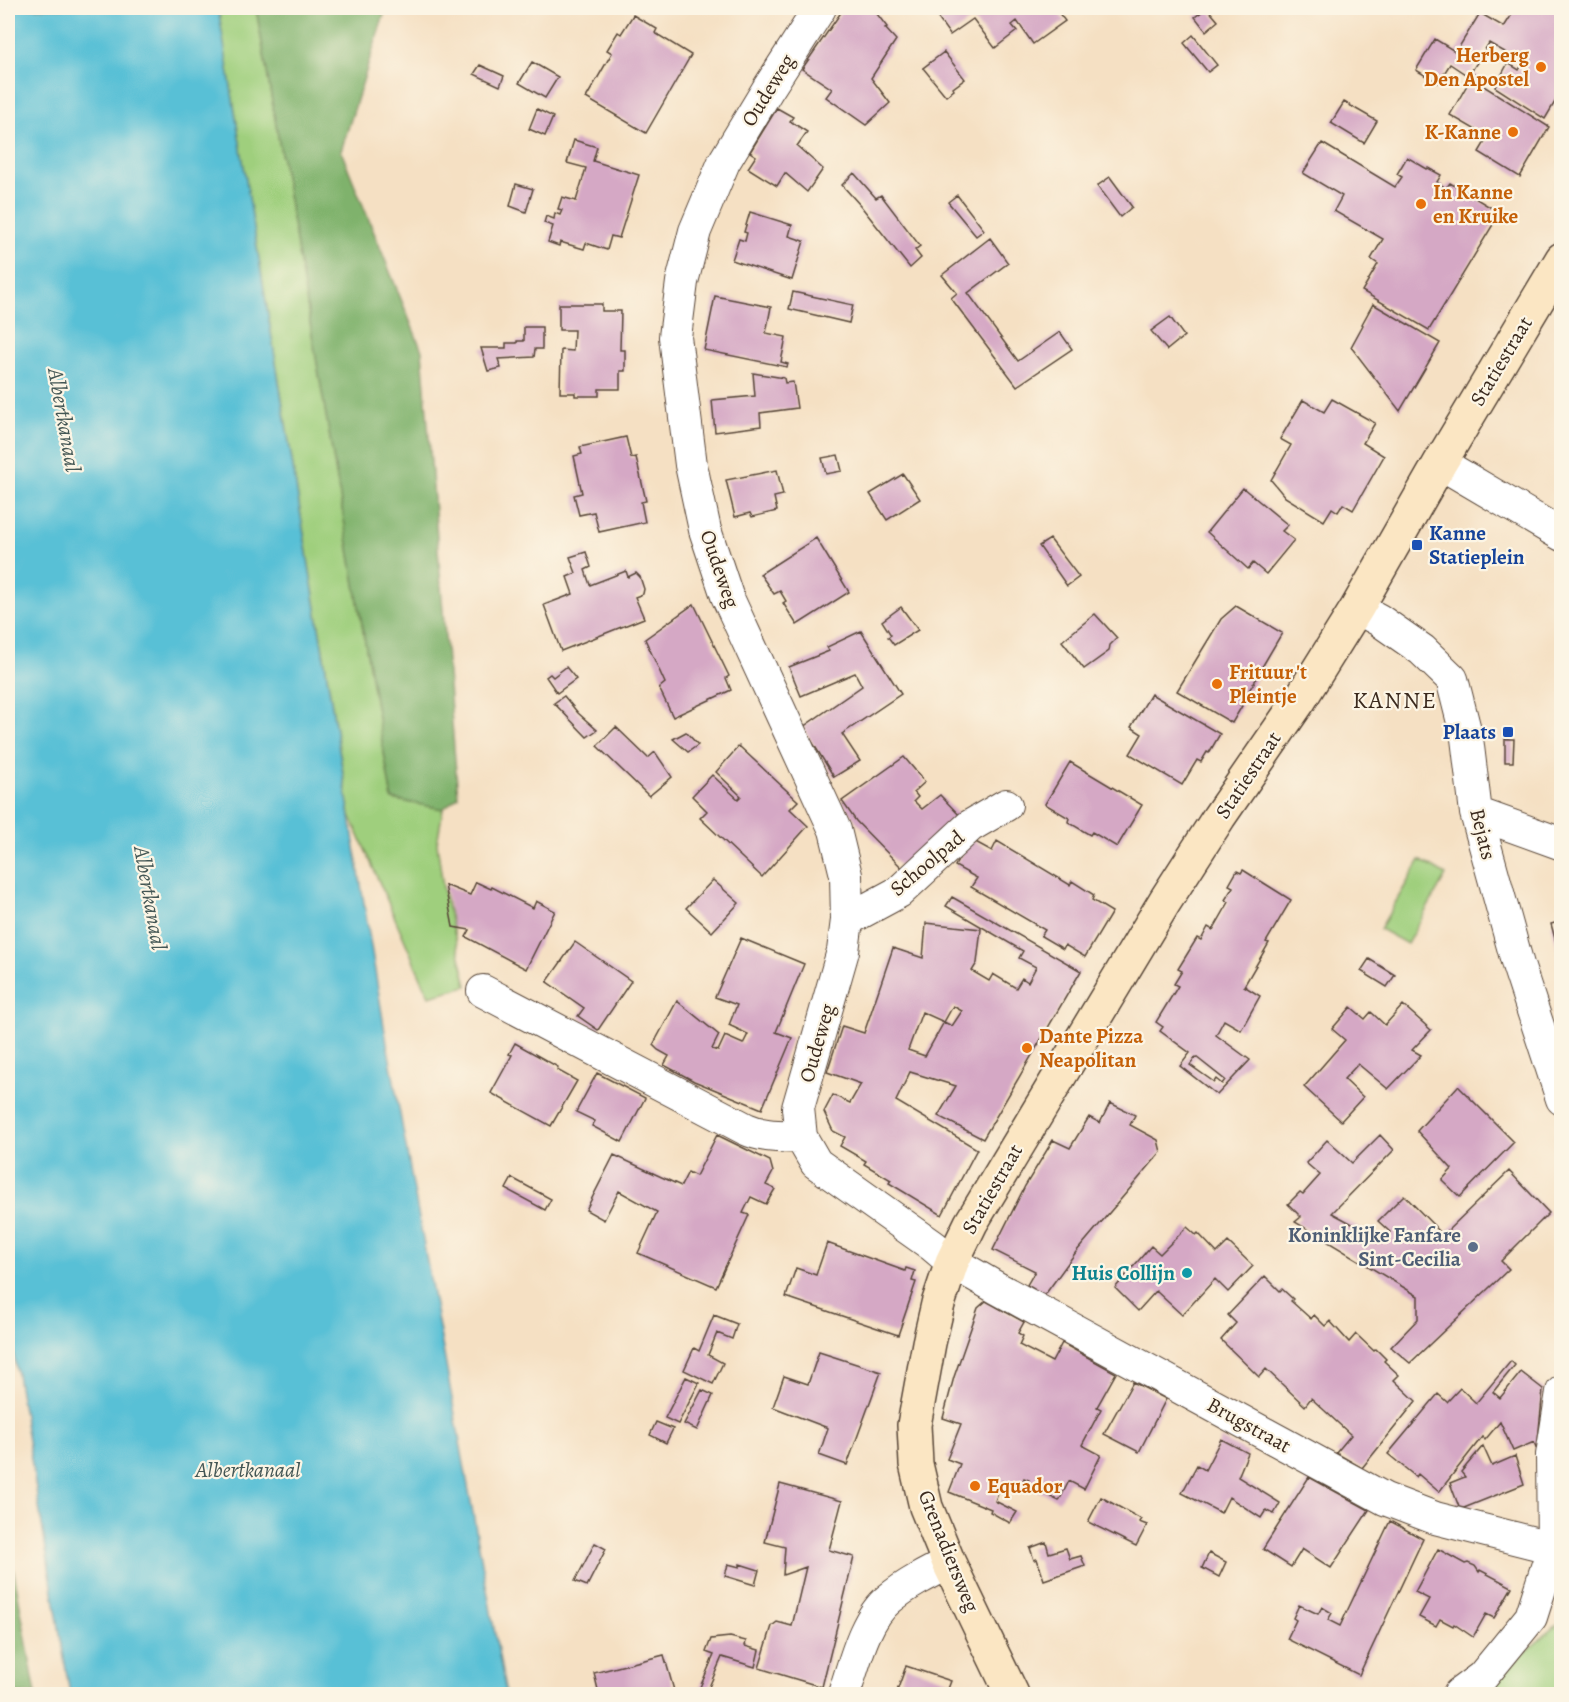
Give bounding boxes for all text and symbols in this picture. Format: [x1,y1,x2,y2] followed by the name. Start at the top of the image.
[1424,41,1529,93] place label: Herberg Den Apostel
[735,48,802,132] street label: Oudeweg
[1534,60,1548,74] marker: Herberg Den Apostel
[1425,118,1501,146] place label: K-Kanne
[1506,125,1520,139] marker: K-Kanne
[1433,178,1519,230] place label: In Kanne en Kruike
[1414,197,1428,211] marker: In Kanne en Kruike
[1463,311,1539,411] street label: Statiestraat
[40,365,88,475] water label: Albertkanaal
[1429,519,1525,571] place label: Kanne Statieplein
[694,526,747,612] street label: Oudeweg
[1410,538,1424,552] marker: Kanne Statieplein
[1229,658,1307,710] place label: Frituur 't Pleintje
[1210,677,1224,691] marker: Frituur 't Pleintje
[1353,684,1437,716] district label: KANNE
[1443,718,1496,746] place label: Plaats
[1501,725,1515,739] marker: Plaats
[1208,726,1288,824] street label: Statiestraat
[1463,805,1503,863] street label: Bejats
[884,823,971,902] street label: Schoolpad
[126,843,174,953] water label: Albertkanaal
[792,1000,842,1086] street label: Oudeweg
[1039,1022,1144,1074] place label: Dante Pizza Neapolitan
[1020,1041,1034,1055] marker: Dante Pizza Neapolitan
[955,1139,1029,1239] street label: Statiestraat
[1288,1221,1462,1273] place label: Koninklijke Fanfare Sint-Cecilia
[1466,1240,1480,1254] marker: Koninklijke Fanfare Sint-Cecilia
[1072,1259,1175,1287] place label: Huis Collijn
[1180,1266,1194,1280] marker: Huis Collijn
[1202,1390,1296,1460] street label: Brugstraat
[194,1455,301,1485] water label: Albertkanaal
[987,1472,1063,1500] place label: Equador
[968,1479,982,1493] marker: Equador
[912,1486,986,1617] street label: Grenadiersweg

